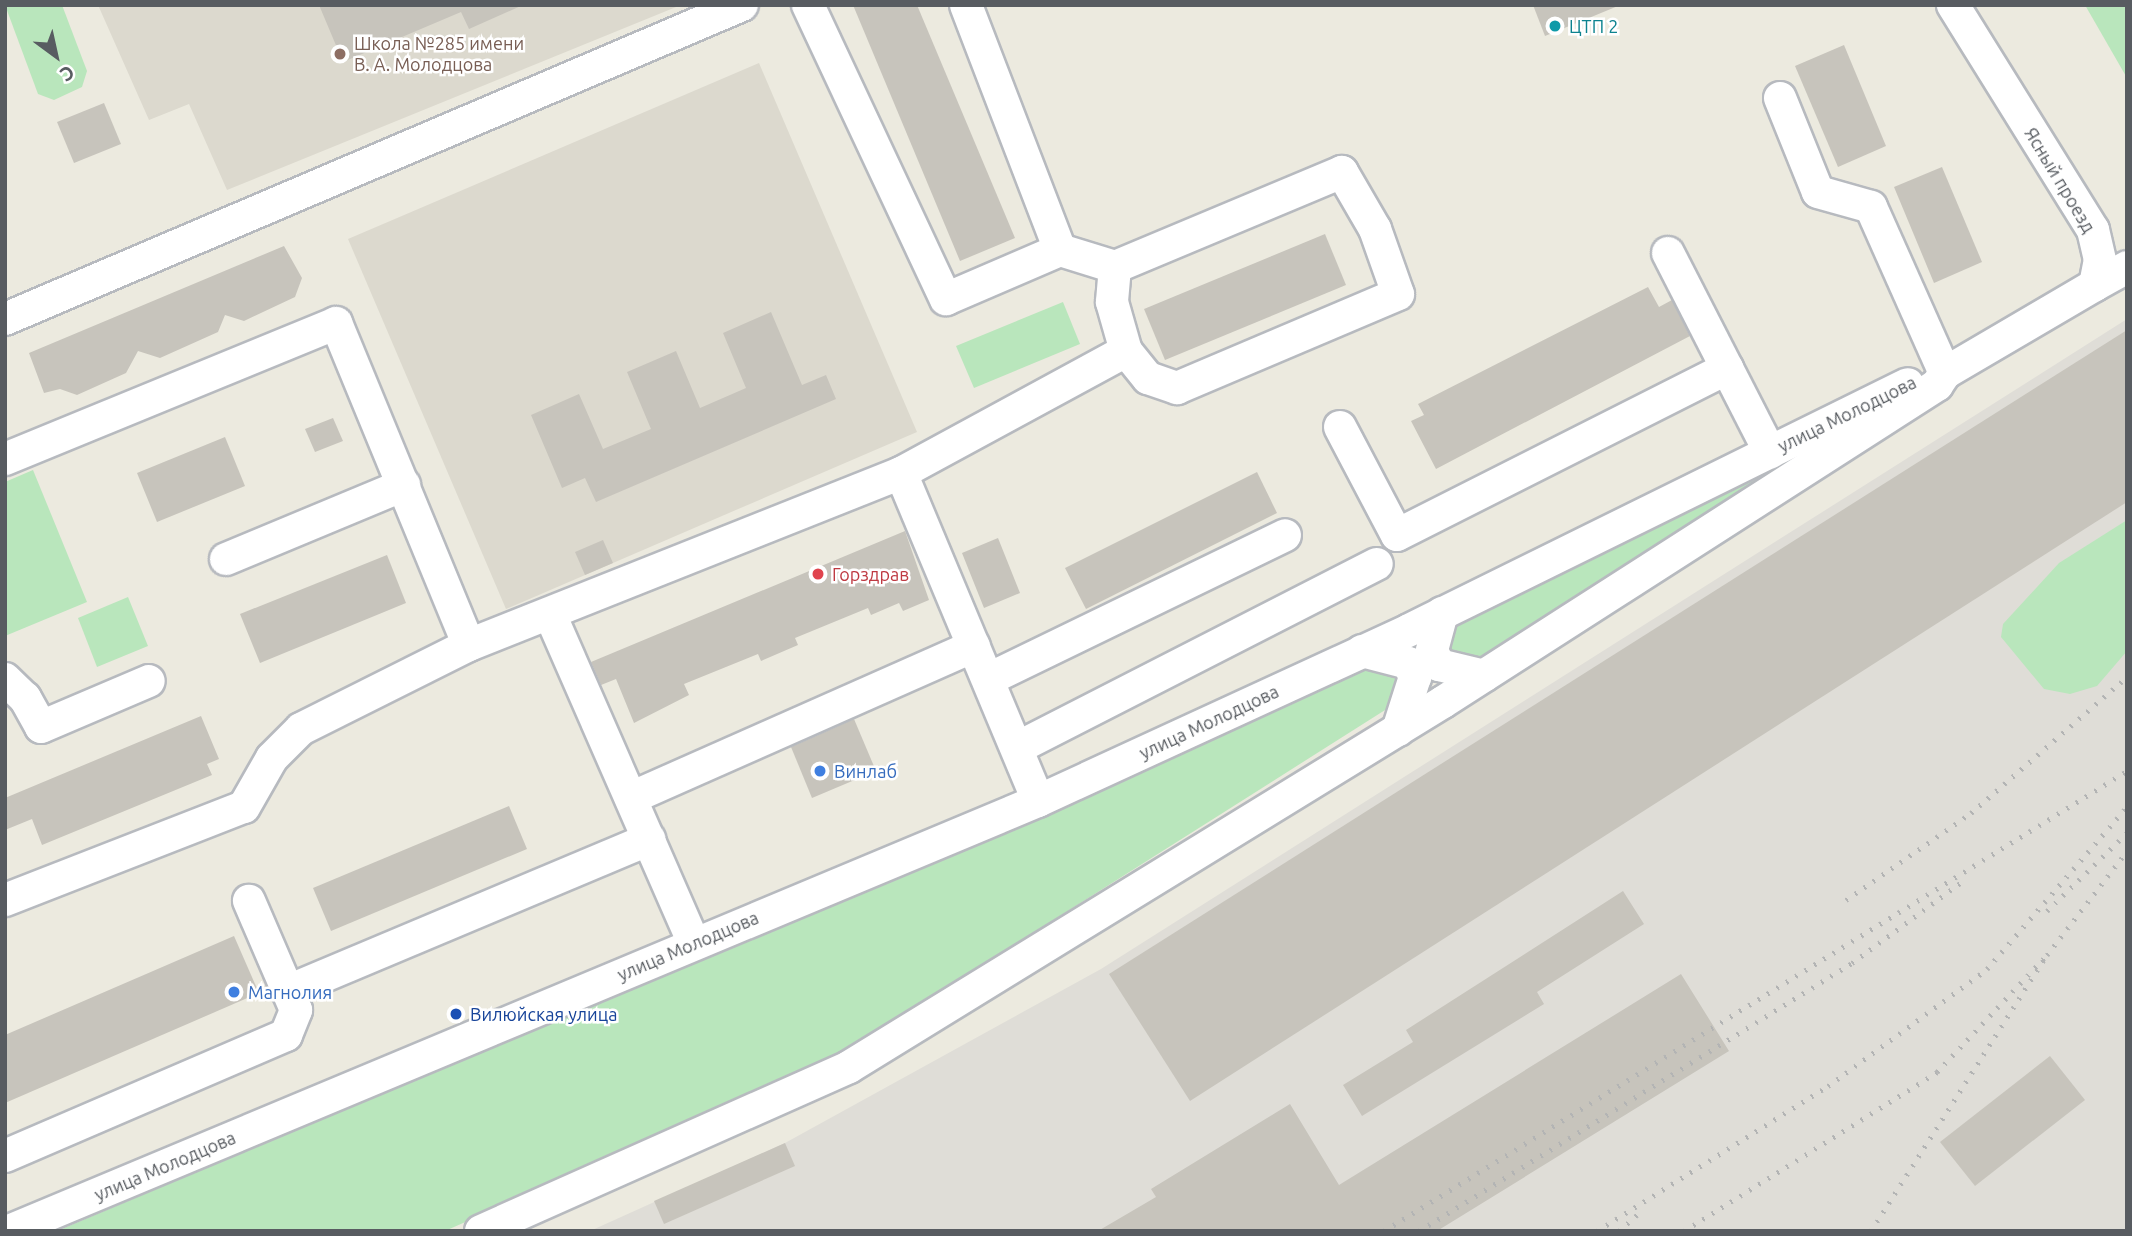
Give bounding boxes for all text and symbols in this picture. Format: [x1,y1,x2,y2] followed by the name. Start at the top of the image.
[1569,15,1618,37] place label: ЦТП 2
[1547,18,1563,34] marker: ЦТП 2
[21,21,91,91] north arrow
[354,33,524,76] place label: Школа №285 имени В. А. Молодцова
[332,46,348,62] marker: Школа №285 имени В. А. Молодцова
[56,61,79,86] text: С
[2020,124,2100,236] street label: Ясный проезд
[1774,371,1920,457] street label: улица Молодцова
[832,563,909,585] place label: Горздрав
[810,566,826,582] marker: Горздрав
[1136,680,1282,764] street label: улица Молодцова
[834,760,897,782] place label: Винлаб
[812,763,828,779] marker: Винлаб
[614,906,762,986] street label: улица Молодцова
[248,981,332,1003] place label: Магнолия
[226,984,242,1000] marker: Магнолия
[470,1003,617,1025] place label: Вилюйская улица
[448,1006,464,1022] marker: Вилюйская улица
[91,1126,239,1206] street label: улица Молодцова

